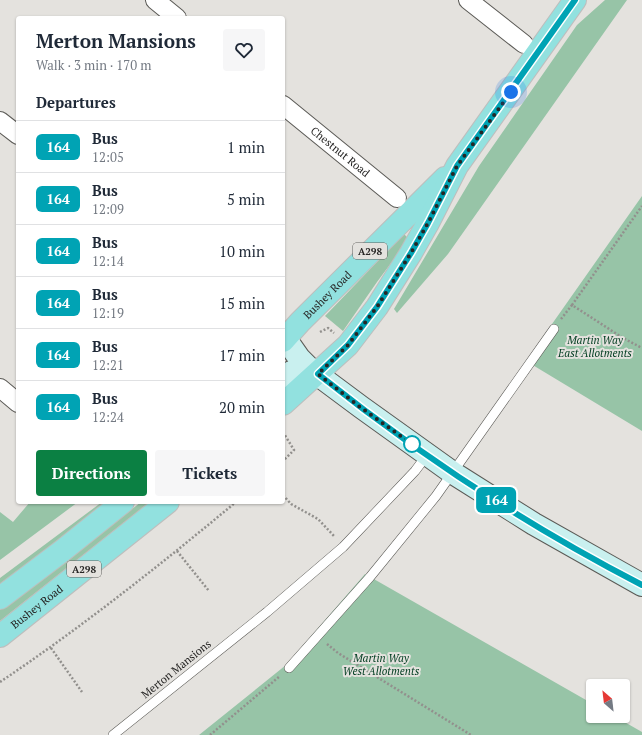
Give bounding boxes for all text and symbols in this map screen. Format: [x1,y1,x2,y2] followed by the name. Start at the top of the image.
[36,28,196,53] text: Merton Mansions
[223,29,265,71] button: heart
[36,56,151,74] text: Walk · 3 min · 170 m
[501,82,521,102] your location
[36,92,116,112] text: Departures
[308,124,373,180] street label: Chestnut Road
[92,128,118,148] text: Bus
[46,137,70,156] text: 164
[227,137,265,157] text: 1 min
[92,148,124,166] text: 12:05
[92,180,118,200] text: Bus
[46,189,70,208] text: 164
[227,189,265,209] text: 5 min
[92,200,124,218] text: 12:09
[92,232,118,252] text: Bus
[46,241,70,260] text: 164
[219,241,265,261] text: 10 min
[353,243,387,259] road number: A298
[92,252,124,270] text: 12:14
[300,268,354,322] street label: Bushey Road
[92,284,118,304] text: Bus
[46,293,70,312] text: 164
[219,293,265,313] text: 15 min
[92,304,124,322] text: 12:19
[557,333,632,360] park label: Martin Way East Allotments
[92,336,118,356] text: Bus
[46,345,70,364] text: 164
[219,345,265,365] text: 17 min
[92,356,124,374] text: 12:21
[92,388,118,408] text: Bus
[46,397,70,416] text: 164
[219,397,265,417] text: 20 min
[92,408,124,426] text: 12:24
[403,435,421,453] unlabelled marker
[36,450,147,496] button: Directions
[155,450,265,496] button: Tickets
[473,487,519,513] line badge: 164
[484,490,508,509] text: 164
[67,561,101,577] road number: A298
[8,582,66,632] street label: Bushey Road
[138,636,214,701] street label: Merton Mansions
[343,651,420,678] park label: Martin Way West Allotments
[586,679,630,723] north arrow
[586,679,630,723] map controls

